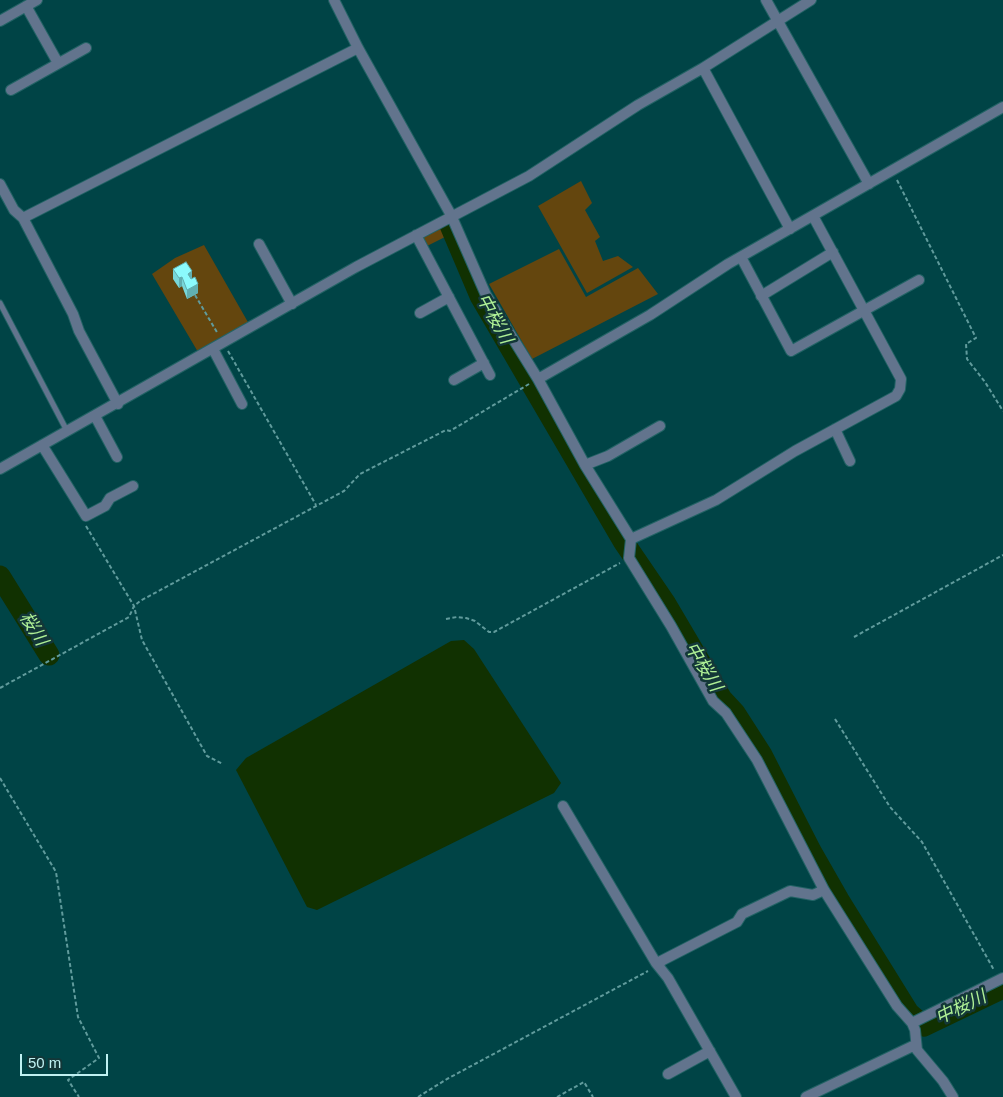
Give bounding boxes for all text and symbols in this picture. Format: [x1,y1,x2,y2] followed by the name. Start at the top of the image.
[471,290,517,348] water label: 中桜川
[14,608,52,650] water label: 桜川
[680,638,726,696] water label: 中桜川
[932,986,990,1030] water label: 中桜川
[22,1044,110,1076] scale bar
[28,1054,61,1071] text: 50 m

